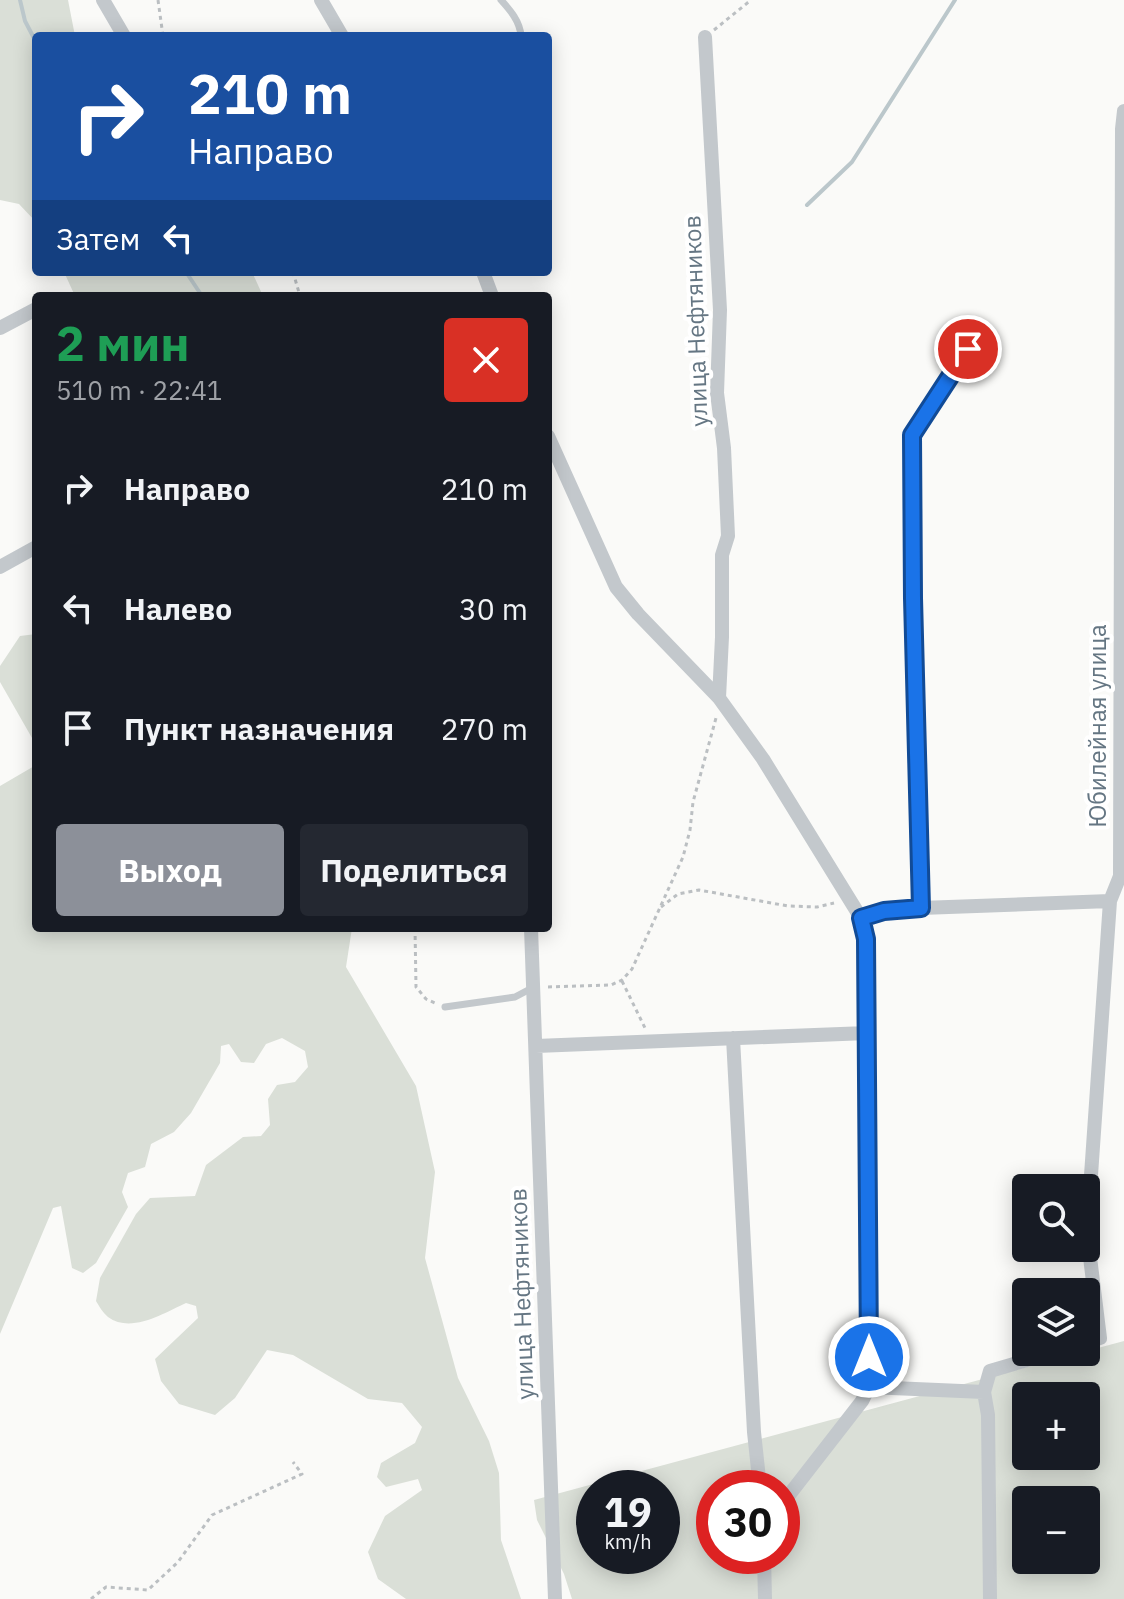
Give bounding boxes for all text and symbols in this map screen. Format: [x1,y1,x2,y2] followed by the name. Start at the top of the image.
[188,57,352,129] text: 210 m
[56,64,160,168] icon: right
[188,127,334,174] text: Направо
[675,215,715,427] street label: улица Нефтяников
[156,216,200,260] icon: left
[56,219,140,258] text: Затем
[56,312,190,374] text: 2 мин
[934,315,1002,383] pin
[444,318,528,402] button: close
[946,327,990,371] icon: arrive
[56,373,222,407] text: 510 m · 22:41
[56,466,100,510] icon: right
[124,469,250,508] text: Направо
[441,469,528,508] text: 210 m
[56,586,100,630] icon: left
[124,589,232,628] text: Налево
[459,589,528,628] text: 30 m
[1081,624,1113,828] street label: Юбилейная улица
[56,706,100,750] icon: arrive
[124,709,394,748] text: Пункт назначения
[441,709,528,748] text: 270 m
[56,824,284,916] button: Выход
[300,824,528,916] button: Поделиться
[1012,1174,1100,1574] map controls
[1012,1174,1100,1262] button: search
[501,1188,541,1400] street label: улица Нефтяников
[1012,1278,1100,1366] button: layers
[827,1315,911,1399] position arrow
[1012,1382,1100,1470] button: +
[696,1470,800,1574] speed limit sign: 30
[604,1486,652,1538] text: 19
[1012,1486,1100,1574] button: −
[604,1528,652,1555] text: km/h

